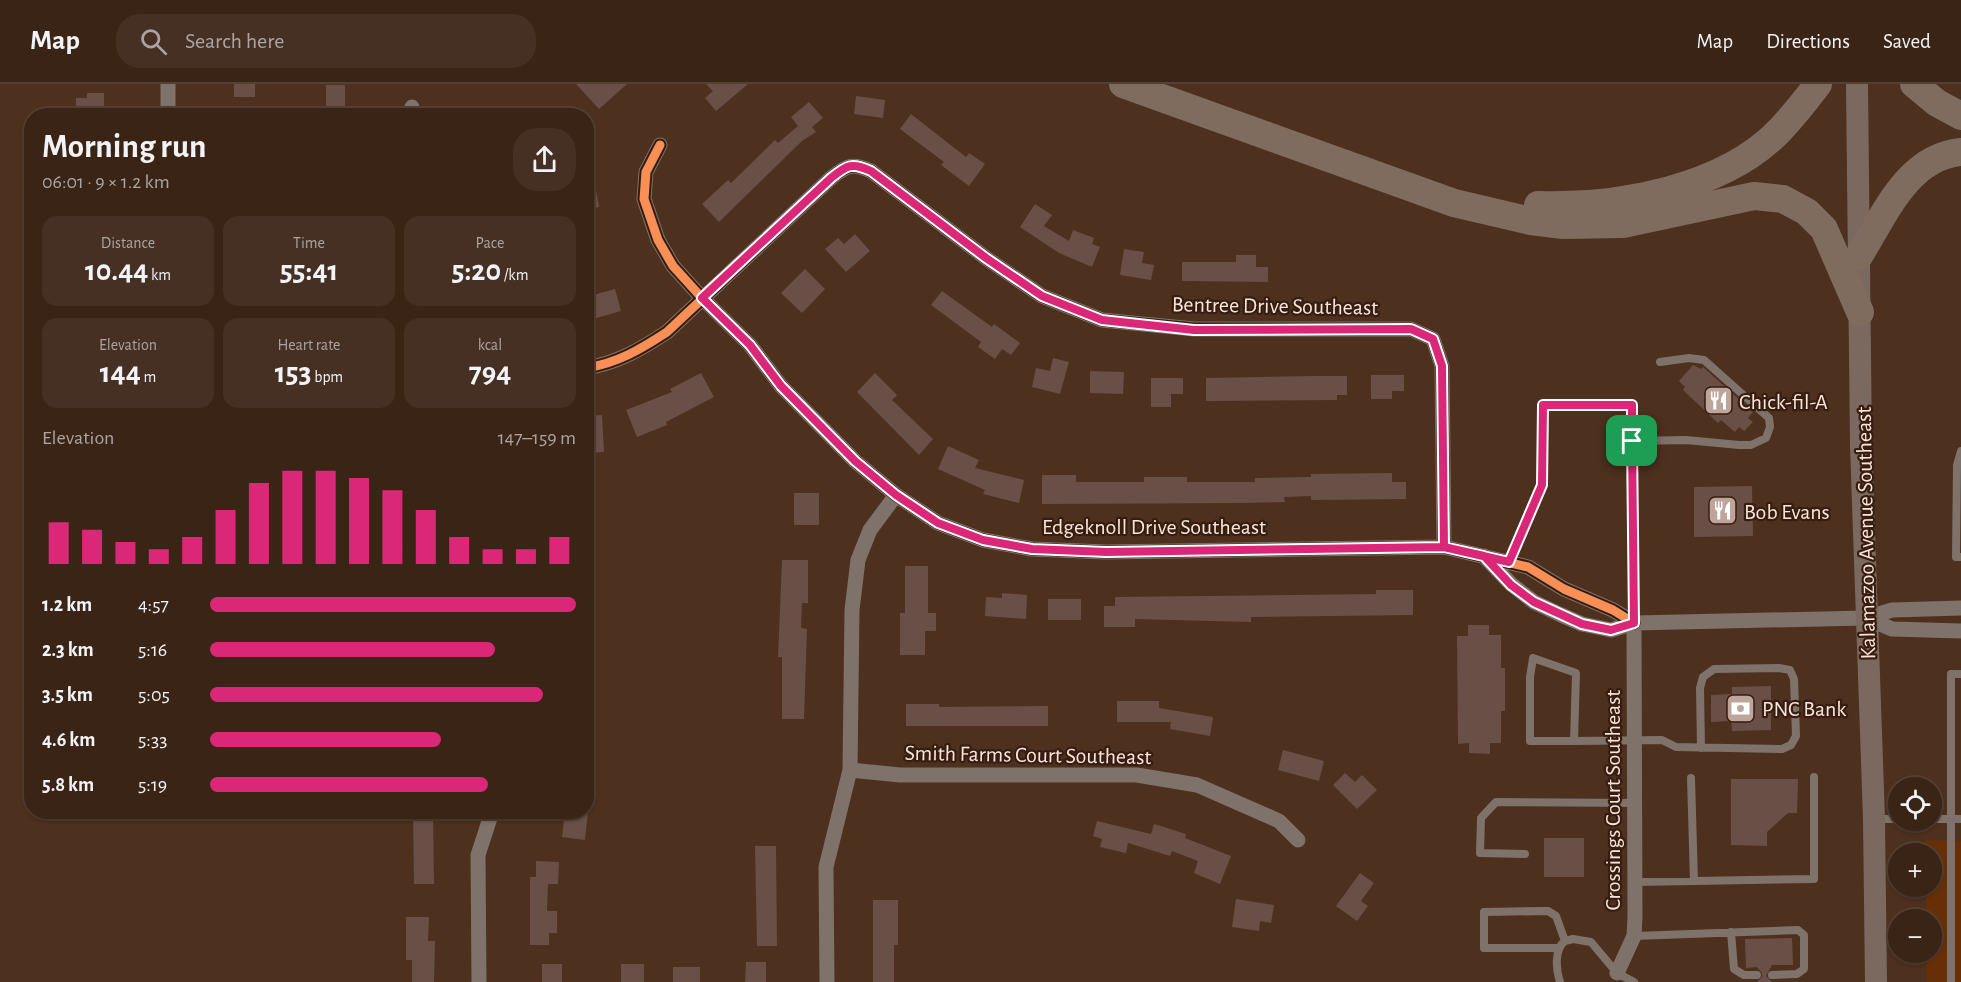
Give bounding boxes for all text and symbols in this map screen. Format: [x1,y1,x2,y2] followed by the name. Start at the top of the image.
[116,14,536,68] search box
[137,25,170,58] icon: search
[30,27,80,55] text: Map
[185,30,284,52] text: Search here
[1697,31,1733,52] text: Map
[1766,31,1850,52] text: Directions
[1883,31,1931,52] text: Saved
[513,128,576,191] button: share
[42,131,206,164] text: Morning run
[42,172,170,192] text: 06:01 · 9 × 1.2 km
[101,235,155,251] text: Distance
[293,235,325,251] text: Time
[476,235,504,251] text: Pace
[85,256,148,286] text: 10.44
[280,256,338,286] text: 55:41
[452,256,501,286] text: 5:20
[148,267,171,283] text: km
[501,267,528,283] text: /km
[1172,293,1378,319] street label: Bentree Drive Southeast
[99,337,157,353] text: Elevation
[278,337,340,353] text: Heart rate
[478,337,502,353] text: kcal
[100,358,141,388] text: 144
[275,358,312,388] text: 153
[469,358,511,388] text: 794
[141,369,156,385] text: m
[312,369,343,385] text: bpm
[1702,385,1734,417] restaurant icon: Chick-fil-A
[1739,391,1828,413] place label: Chick-fil-A
[1853,406,1879,660] street label: Kalamazoo Avenue Southeast
[1606,415,1657,466] pin
[1615,424,1648,457] icon: arrive
[42,428,114,448] text: Elevation
[498,428,576,448] text: 147–159 m
[1707,495,1739,527] restaurant icon: Bob Evans
[1744,501,1830,523] place label: Bob Evans
[1042,516,1266,538] street label: Edgeknoll Drive Southeast
[42,595,92,615] text: 1.2 km
[138,595,169,615] text: 4:57
[42,640,94,660] text: 2.3 km
[138,640,167,660] text: 5:16
[42,685,93,705] text: 3.5 km
[138,685,170,705] text: 5:05
[1602,690,1624,910] street label: Crossings Court Southeast
[1725,692,1757,724] bank icon: PNC Bank
[1762,698,1846,720] place label: PNC Bank
[42,730,95,750] text: 4.6 km
[138,730,167,750] text: 5:33
[904,742,1152,768] street label: Smith Farms Court Southeast
[42,775,94,795] text: 5.8 km
[138,775,167,795] text: 5:19
[1888,777,1942,963] map controls
[1888,777,1942,831] button: locate
[1888,843,1942,897] button: +
[1888,909,1942,963] button: −

